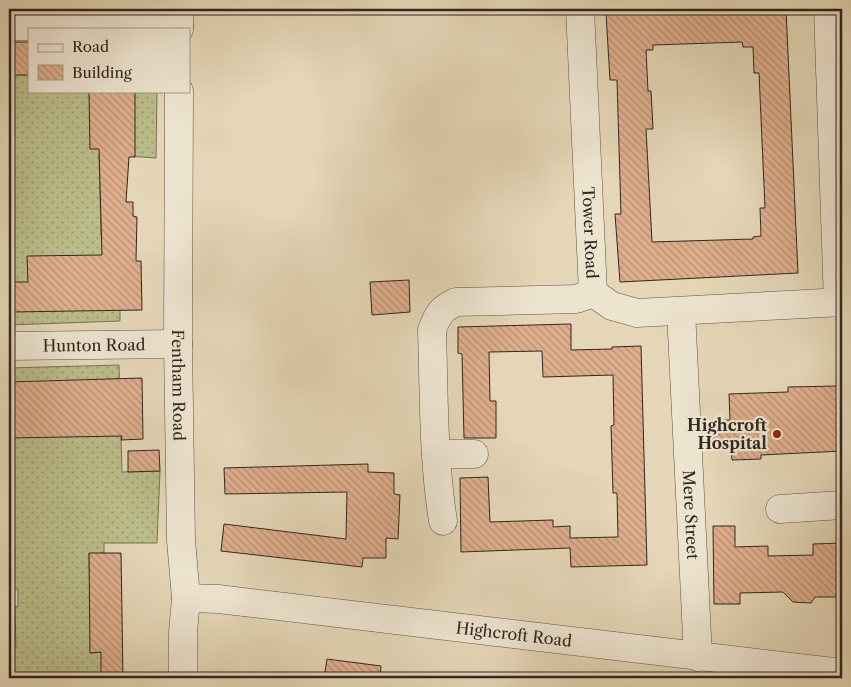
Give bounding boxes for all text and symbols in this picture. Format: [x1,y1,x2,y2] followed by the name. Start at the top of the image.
[28,28,190,92] legend
[72,37,109,56] text: Road
[72,63,132,82] text: Building
[578,186,602,279] street label: Tower Road
[168,329,189,441] street label: Fentham Road
[43,334,146,356] street label: Hunton Road
[687,415,767,453] place label: Highcroft Hospital
[771,428,783,440] marker: Highcroft Hospital
[679,469,703,560] street label: Mere Street
[455,617,573,651] street label: Highcroft Road

